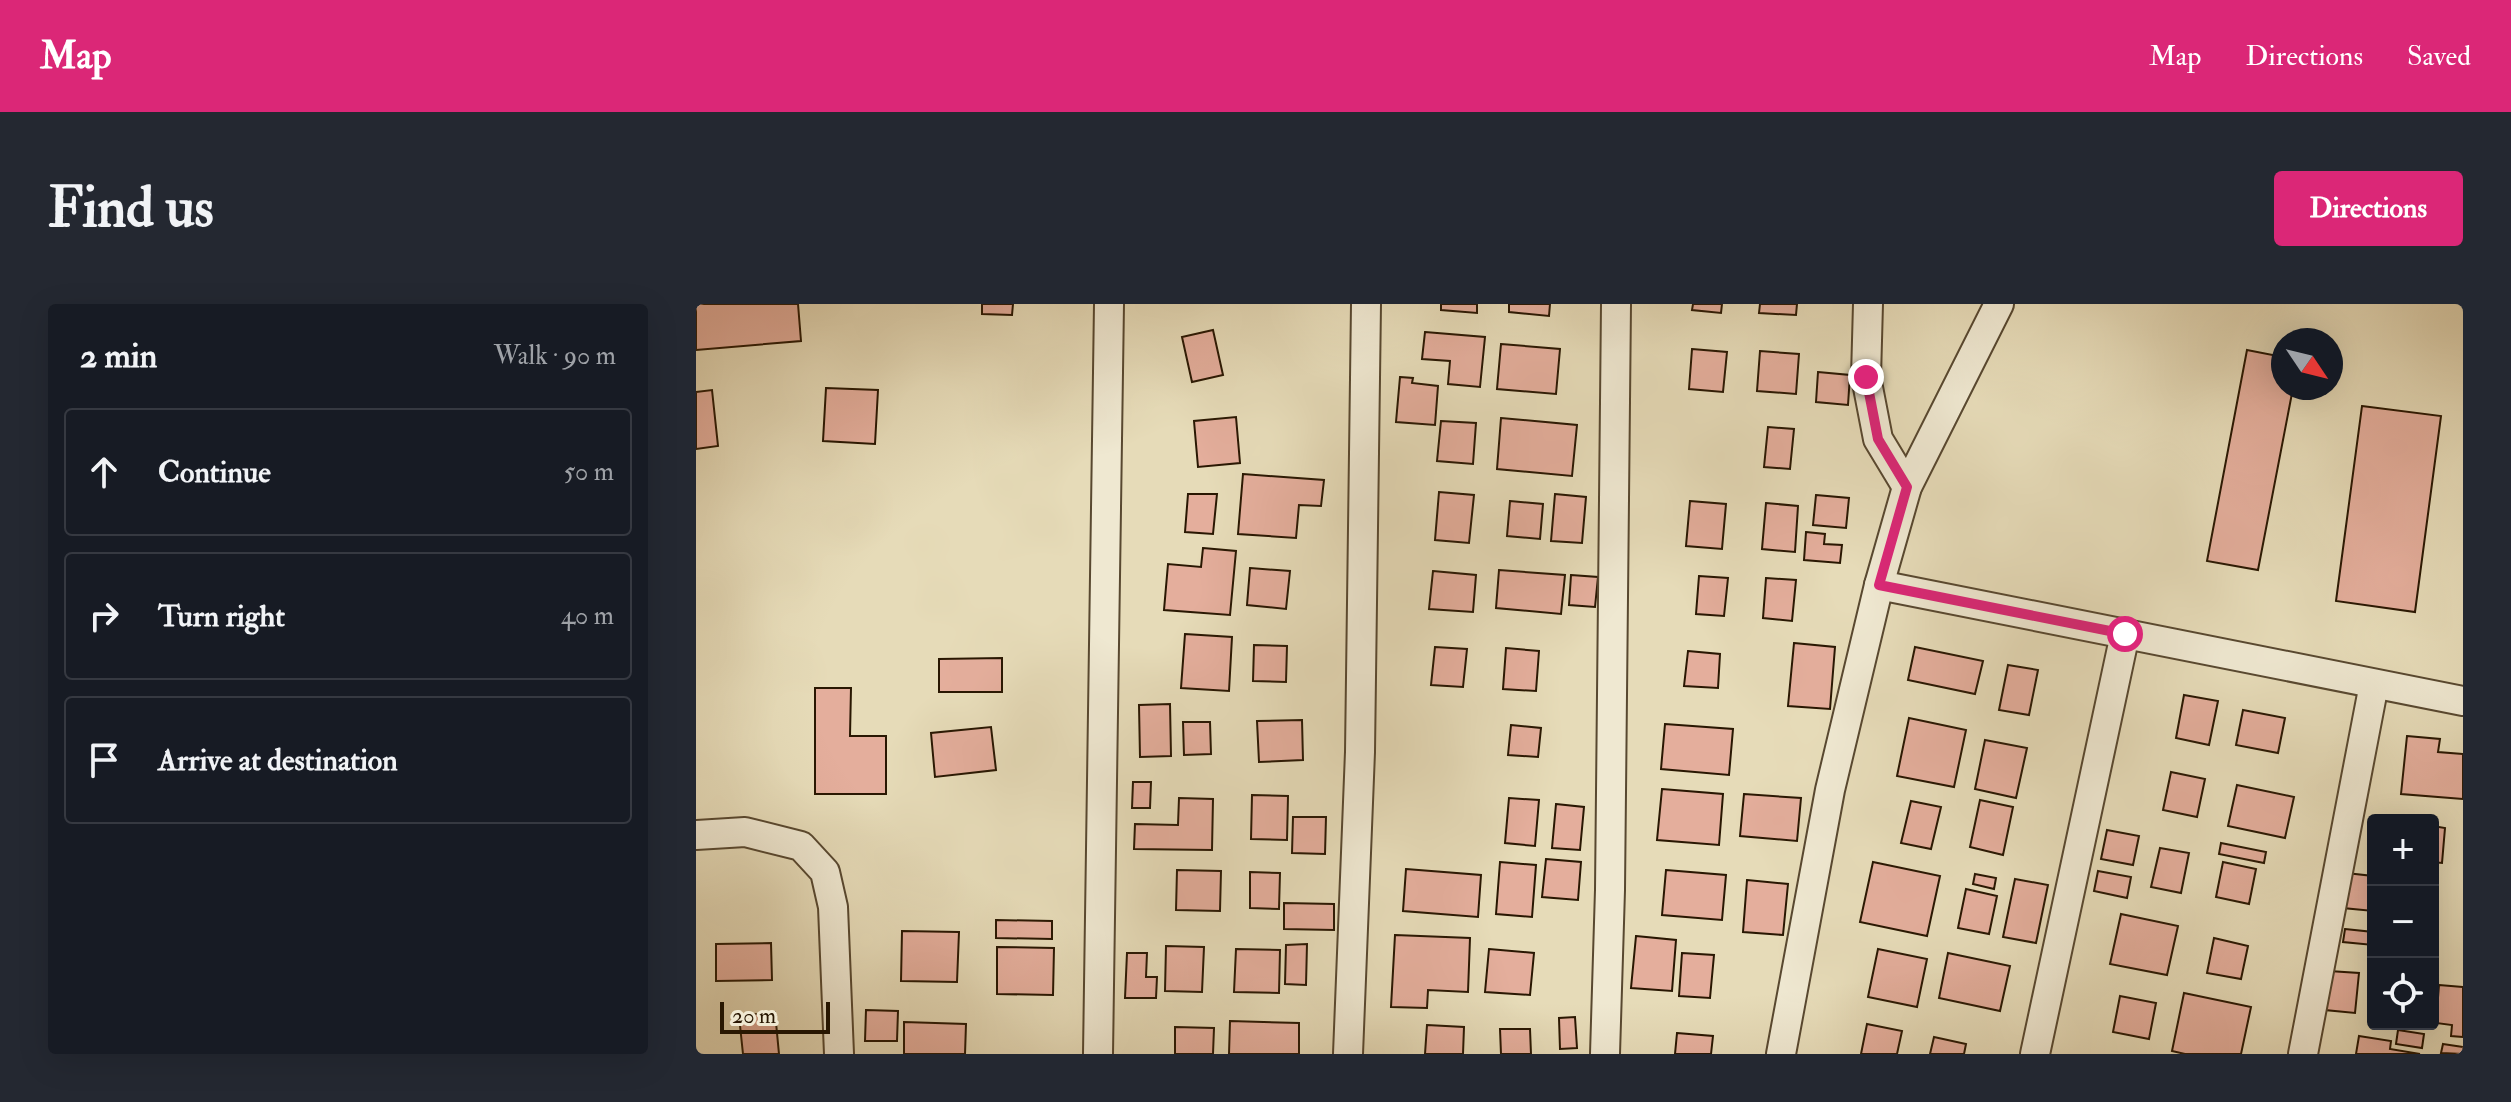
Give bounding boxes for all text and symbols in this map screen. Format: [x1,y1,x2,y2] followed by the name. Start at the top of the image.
[40,32,111,80] text: Map
[2149,39,2202,74] text: Map
[2246,39,2363,74] text: Directions
[2407,39,2471,74] text: Saved
[2274,171,2463,246] button: Directions
[48,173,214,244] text: Find us
[2271,328,2343,400] north arrow
[80,335,157,378] text: 2 min
[494,340,616,372] text: Walk · 90 m
[1848,359,1884,395] route end
[82,450,126,494] icon: ahead
[158,454,271,491] text: Continue
[564,456,614,488] text: 50 m
[82,594,126,638] icon: right
[158,598,285,635] text: Turn right
[561,600,614,632] text: 40 m
[2107,616,2143,652] route start
[82,738,126,782] icon: arrive
[158,742,398,779] text: Arrive at destination
[2367,814,2439,1030] map controls
[2367,814,2439,886] button: +
[2367,886,2439,958] button: −
[2367,958,2439,1030] button: locate
[720,998,830,1034] scale bar
[732,1002,776,1030] text: 20 m

